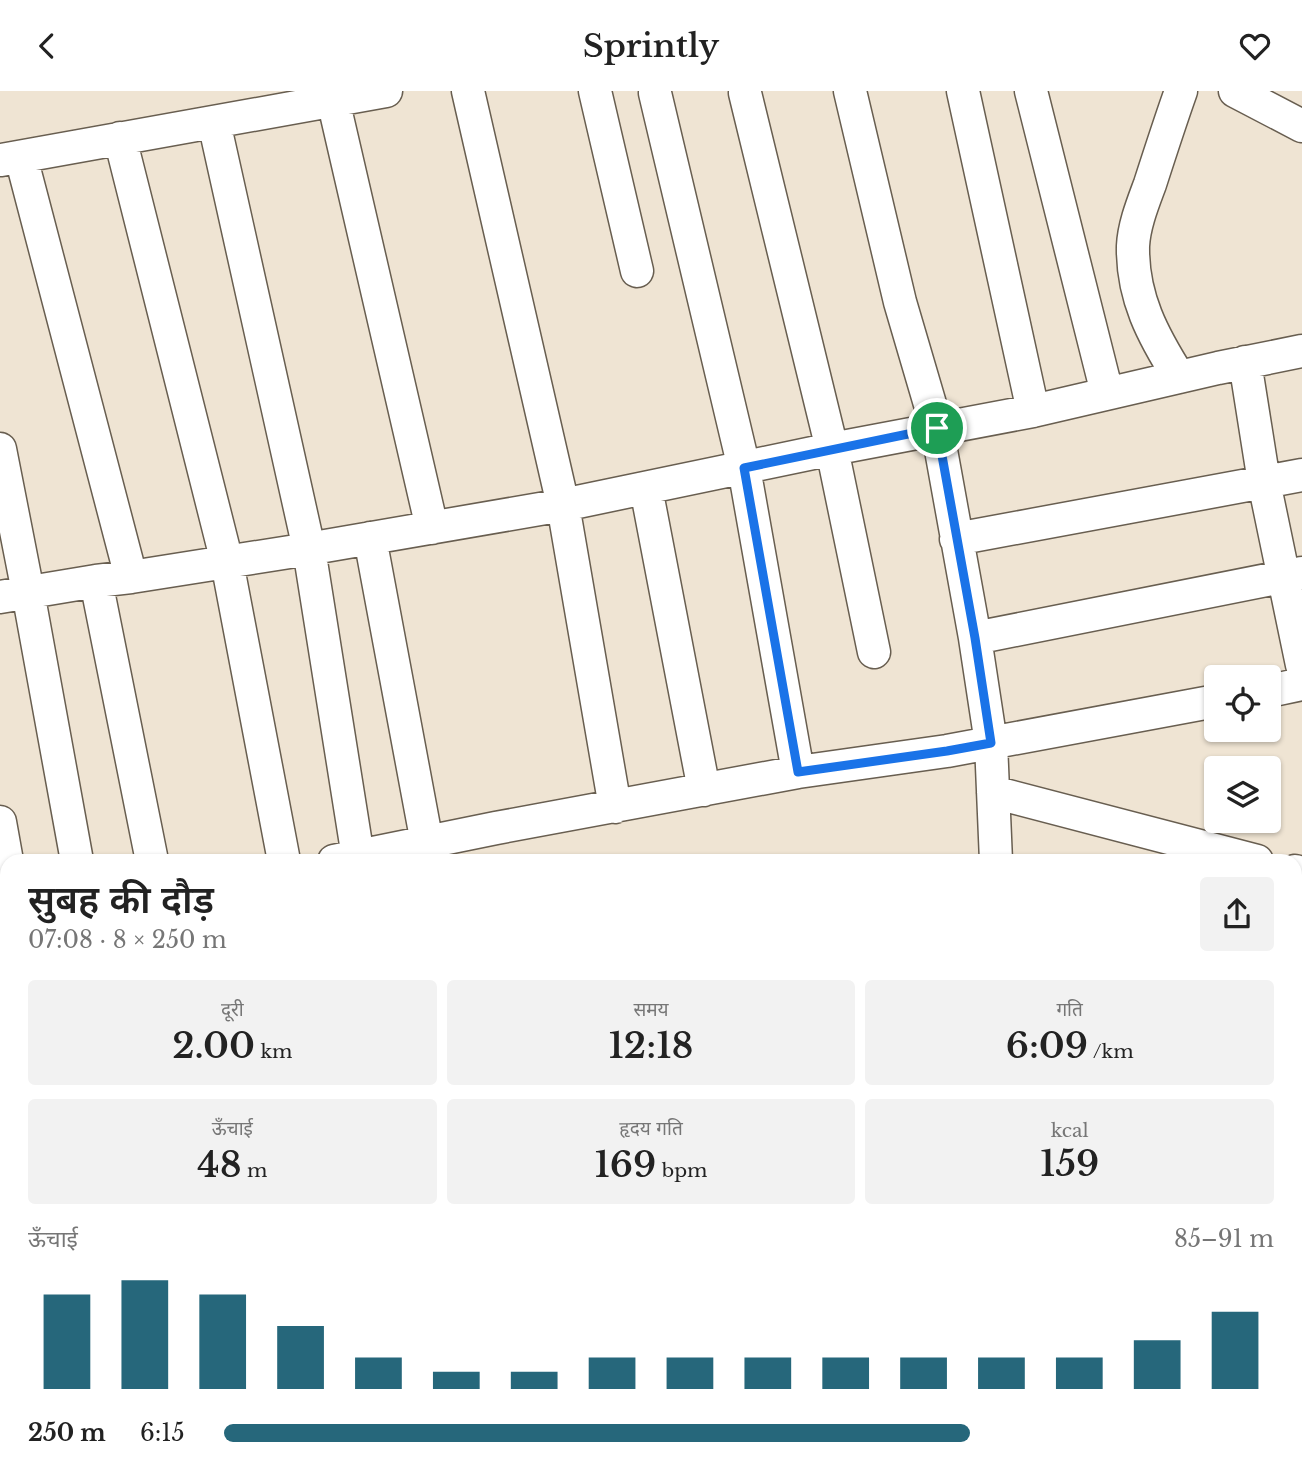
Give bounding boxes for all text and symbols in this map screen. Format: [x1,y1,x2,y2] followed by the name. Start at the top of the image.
[583,26,719,66] text: Sprintly
[28,27,66,65] icon: back
[1236,27,1274,65] icon: heart
[907,398,967,458] pin
[918,409,956,447] icon: arrive
[1204,665,1281,833] map controls
[1204,665,1281,742] button: locate
[1204,756,1281,833] button: layers
[28,876,214,923] text: सुबह की दौड़
[1200,877,1274,951] button: share
[28,926,227,954] text: 07:08 · 8 × 250 m
[221,998,244,1021] text: दूरी
[633,998,669,1021] text: समय
[1056,998,1083,1021] text: गति
[172,1024,255,1067] text: 2.00
[609,1024,693,1067] text: 12:18
[1006,1024,1088,1067] text: 6:09
[255,1040,293,1063] text: km
[1088,1040,1134,1063] text: /km
[212,1117,253,1140] text: ऊँचाई
[619,1117,683,1140] text: हृदय गति
[1051,1119,1089,1142] text: kcal
[1040,1142,1099,1185] text: 159
[197,1143,242,1186] text: 48
[594,1143,656,1186] text: 169
[242,1159,267,1182] text: m
[656,1159,708,1182] text: bpm
[28,1225,78,1253] text: ऊँचाई
[1174,1225,1274,1253] text: 85–91 m
[28,1419,106,1447] text: 250 m
[140,1419,185,1447] text: 6:15

